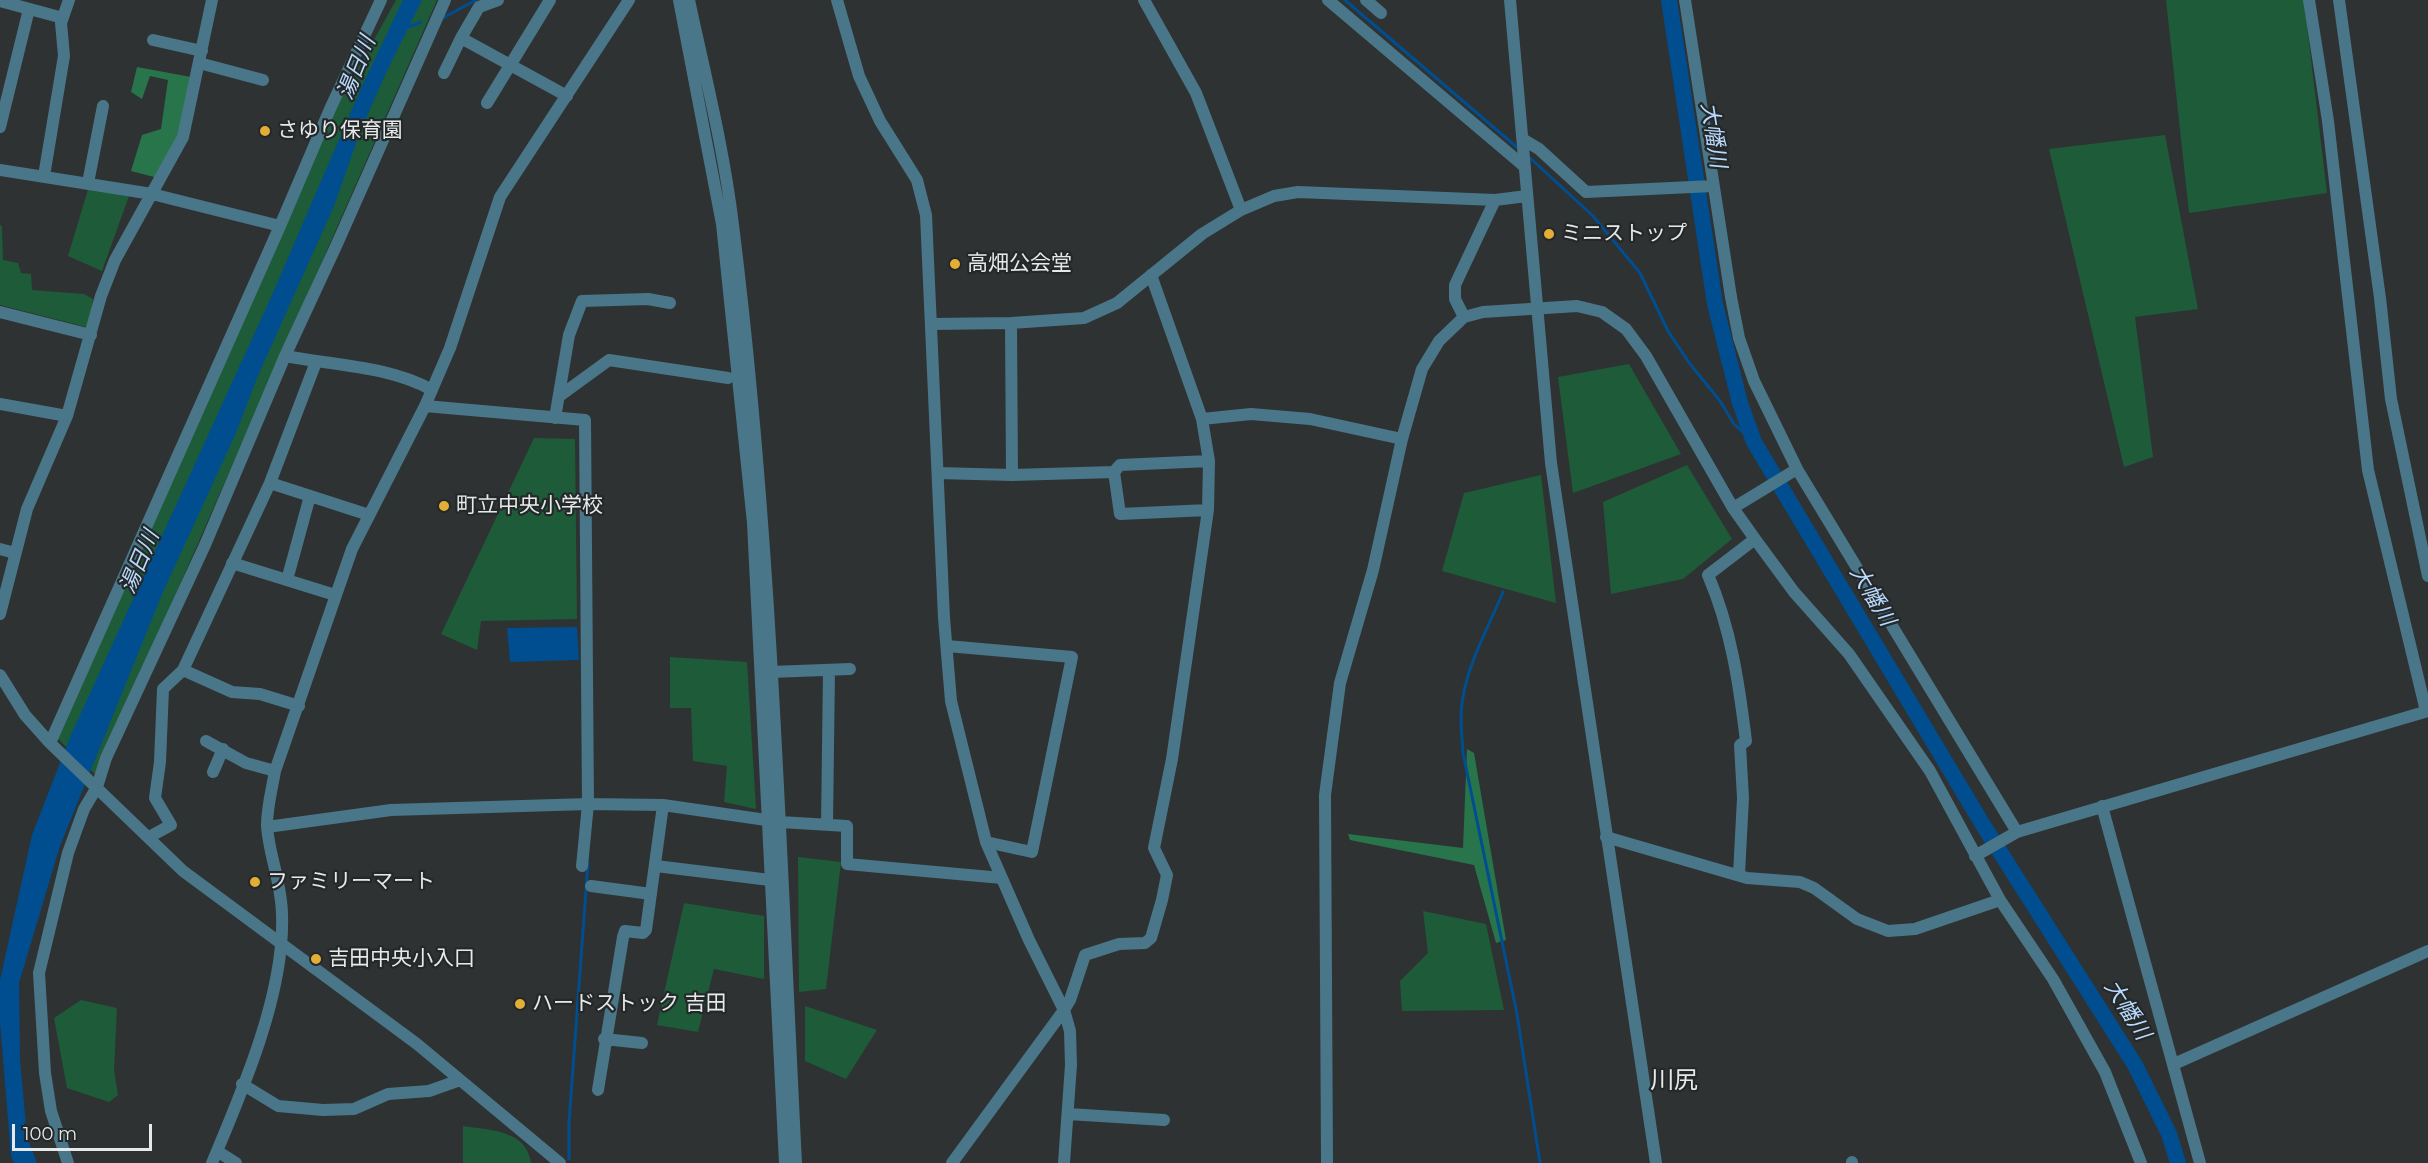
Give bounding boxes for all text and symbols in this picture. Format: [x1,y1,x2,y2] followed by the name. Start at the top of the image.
[332,32,382,104] water label: 湯日川
[1695,100,1731,170] water label: 大幡川
[277,118,403,144] place label: さゆり保育園
[258,124,272,138] marker: さゆり保育園
[1561,221,1687,247] place label: ミニストップ
[1542,227,1556,241] marker: ミニストップ
[967,251,1072,277] place label: 高畑公会堂
[948,257,962,271] marker: 高畑公会堂
[456,493,603,519] place label: 町立中央小学校
[437,499,451,513] marker: 町立中央小学校
[115,526,165,598] water label: 湯日川
[1844,561,1900,631] water label: 大幡川
[267,869,435,895] place label: ファミリーマート
[248,875,262,889] marker: ファミリーマート
[328,946,475,972] place label: 吉田中央小入口
[309,952,323,966] marker: 吉田中央小入口
[2098,975,2156,1045] water label: 大幡川
[532,991,727,1017] place label: ハードストック 吉田
[513,997,527,1011] marker: ハードストック 吉田
[1650,1067,1698,1095] district label: 川尻
[15,1112,154,1150] scale bar
[23,1123,77,1145] text: 100 m

